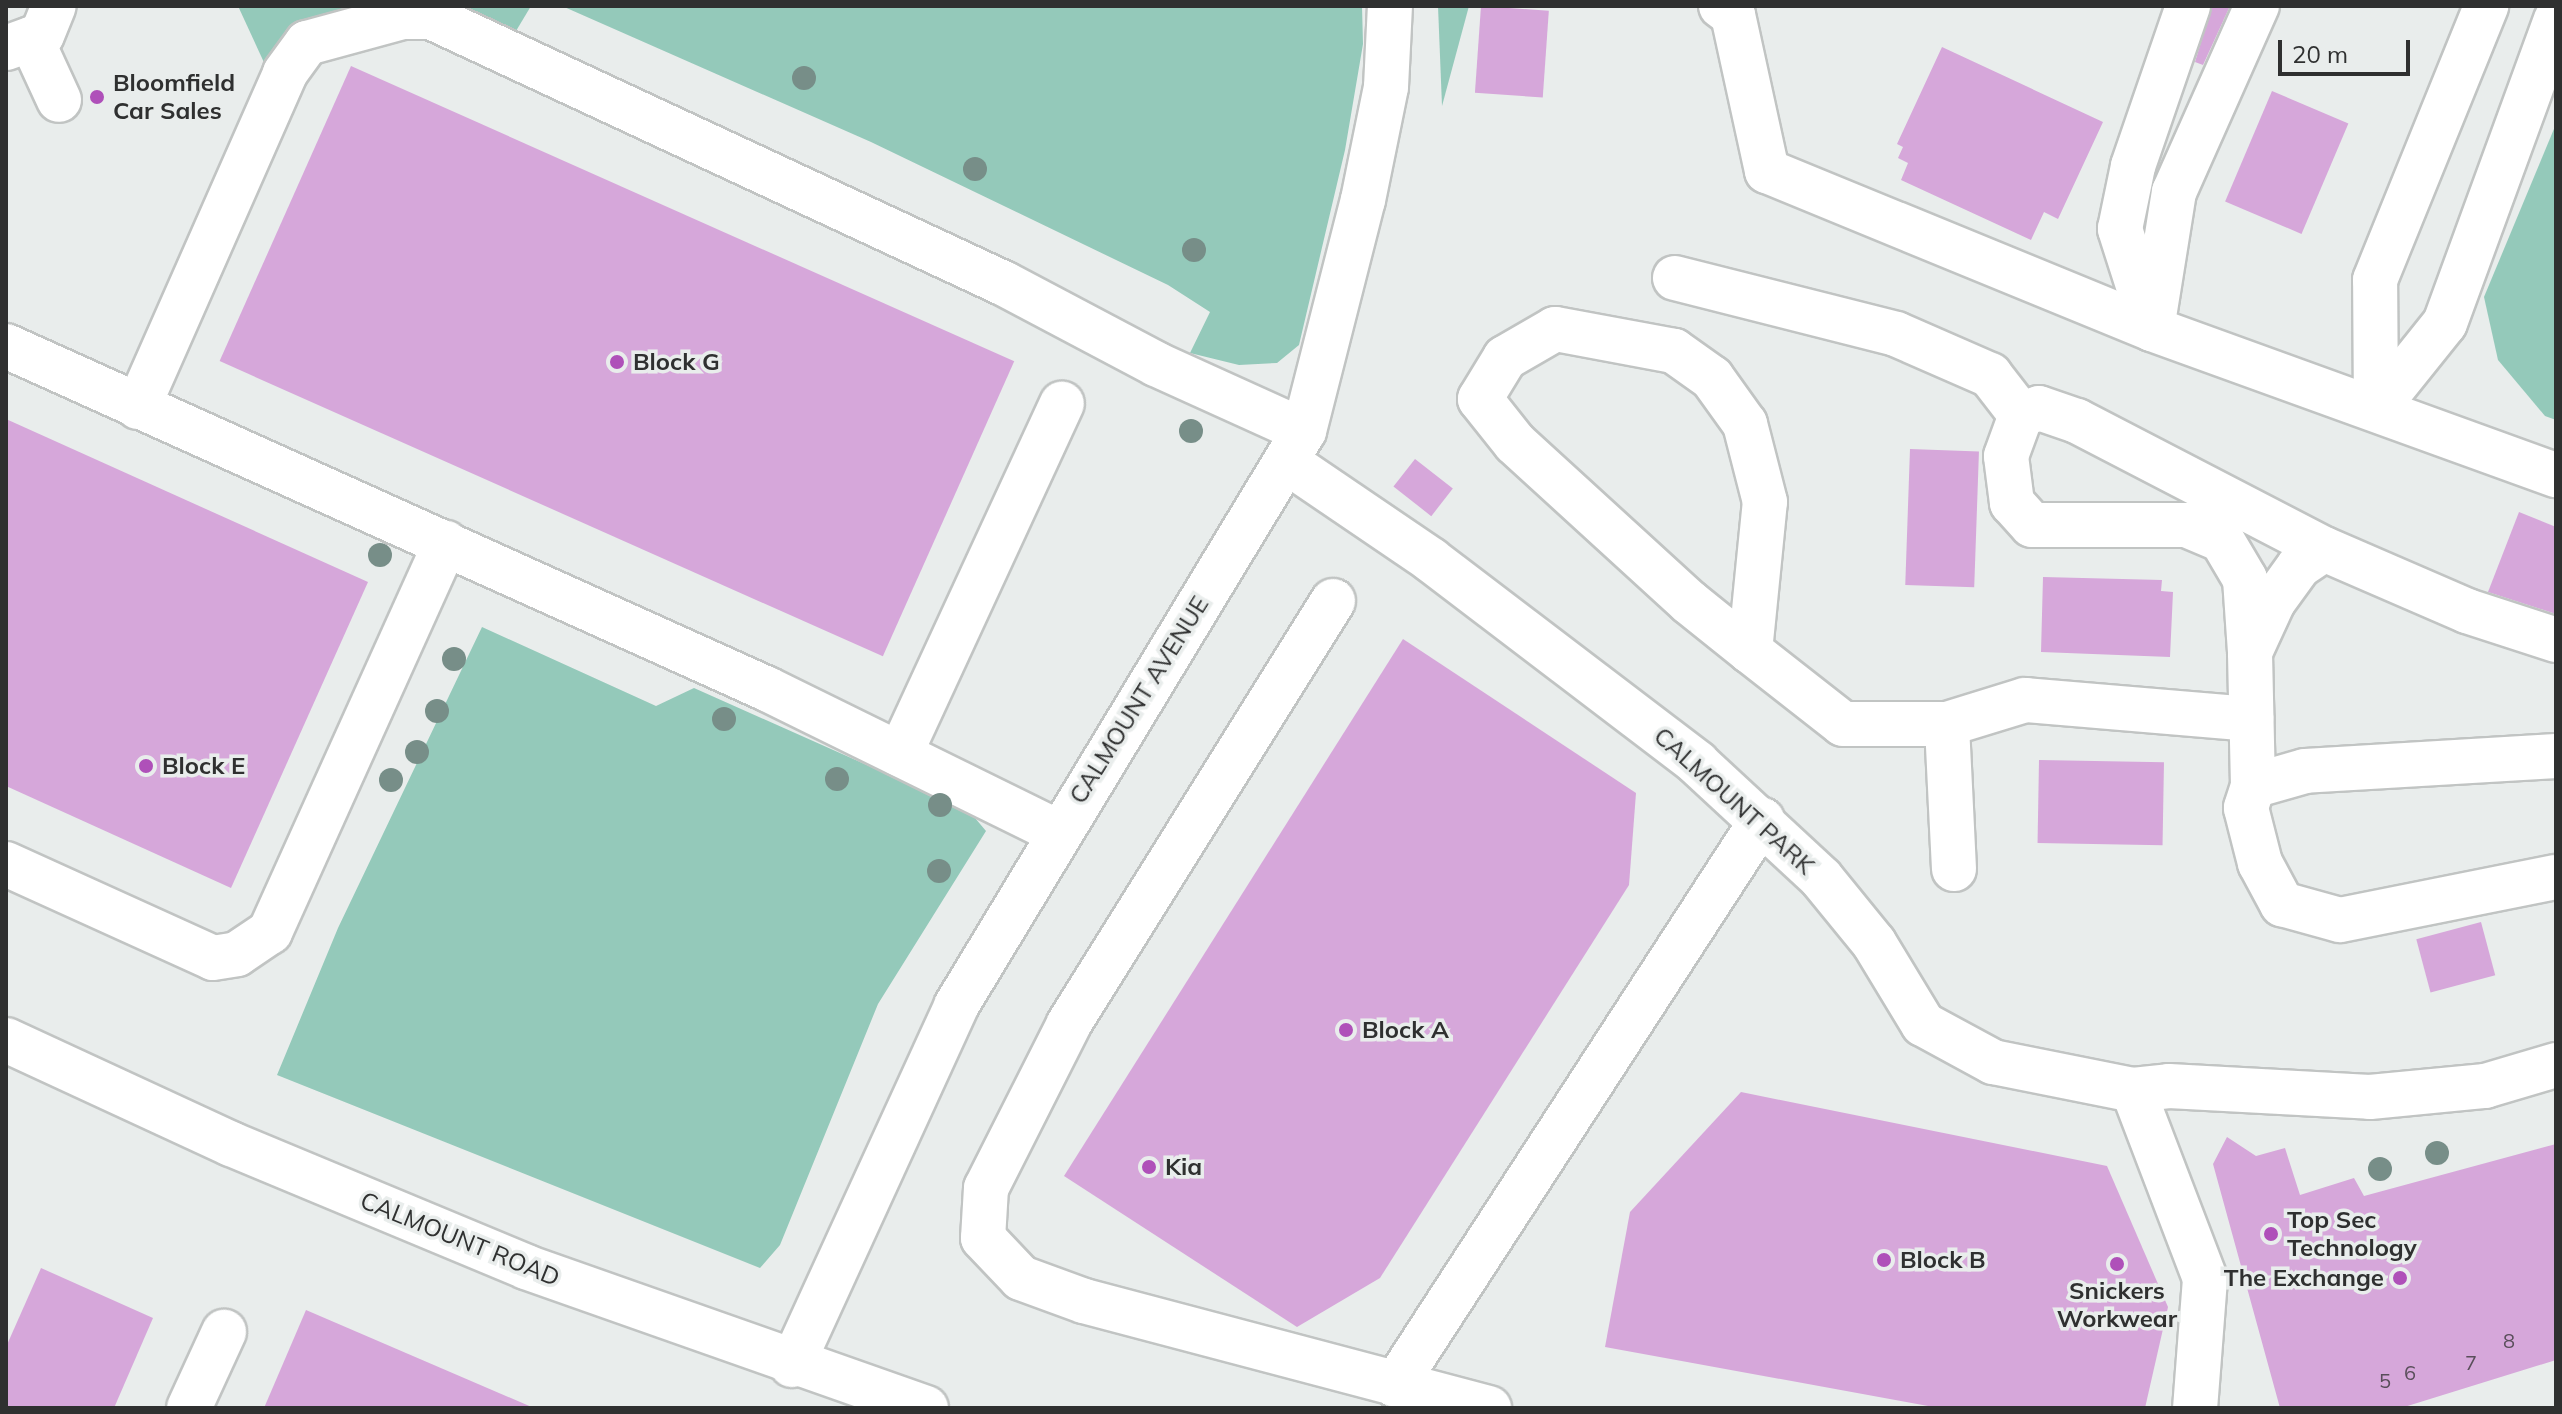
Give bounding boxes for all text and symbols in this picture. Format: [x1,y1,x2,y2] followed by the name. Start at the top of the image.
[2282,24,2414,74] scale bar
[2292,39,2348,69] text: 20 m
[113,69,235,125] place label: Bloomfield Car Sales
[88,88,106,106] marker: Bloomfield Car Sales
[633,348,720,376] place label: Block G
[608,353,626,371] marker: Block G
[1064,591,1214,809] street label: CALMOUNT AVENUE
[1648,722,1820,880] street label: CALMOUNT PARK
[162,752,245,780] place label: Block E
[137,757,155,775] marker: Block E
[1362,1016,1449,1044] place label: Block A
[1337,1021,1355,1039] marker: Block A
[1165,1153,1202,1181] place label: Kia
[1140,1158,1158,1176] marker: Kia
[356,1186,564,1292] street label: CALMOUNT ROAD
[2287,1206,2417,1262] place label: Top Sec Technology
[2262,1225,2280,1243] marker: Top Sec Technology
[1900,1246,1986,1274] place label: Block B
[1875,1251,1893,1269] marker: Block B
[2108,1255,2126,1273] marker: Snickers Workwear
[2224,1264,2384,1292] place label: The Exchange
[2391,1269,2409,1287] marker: The Exchange
[2057,1277,2177,1333] place label: Snickers Workwear
[2503,1328,2515,1352] house number: 8
[2465,1350,2477,1374] house number: 7
[2404,1360,2416,1384] house number: 6
[2379,1368,2391,1392] house number: 5

